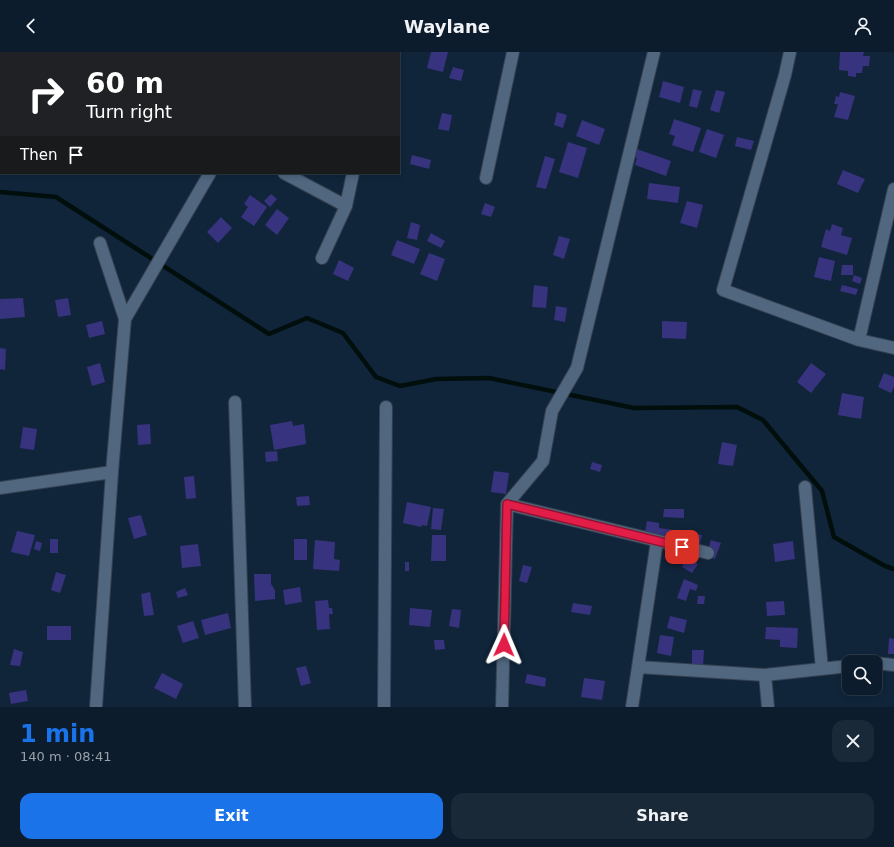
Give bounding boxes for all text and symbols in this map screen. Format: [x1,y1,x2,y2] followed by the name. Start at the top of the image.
[20,15,42,37] icon: back
[852,15,874,37] icon: person
[404,16,490,37] text: Waylane
[86,67,164,100] text: 60 m
[20,68,72,120] icon: right
[86,101,172,122] text: Turn right
[65,144,87,166] icon: arrive
[20,146,57,164] text: Then
[665,530,699,564] pin
[671,536,693,558] icon: arrive
[483,624,525,666] position arrow
[842,655,882,695] map controls
[842,655,882,695] button: search
[20,720,95,748] text: 1 min
[832,720,874,762] button: close
[20,749,111,764] text: 140 m · 08:41
[20,793,443,839] button: Exit
[451,793,874,839] button: Share

